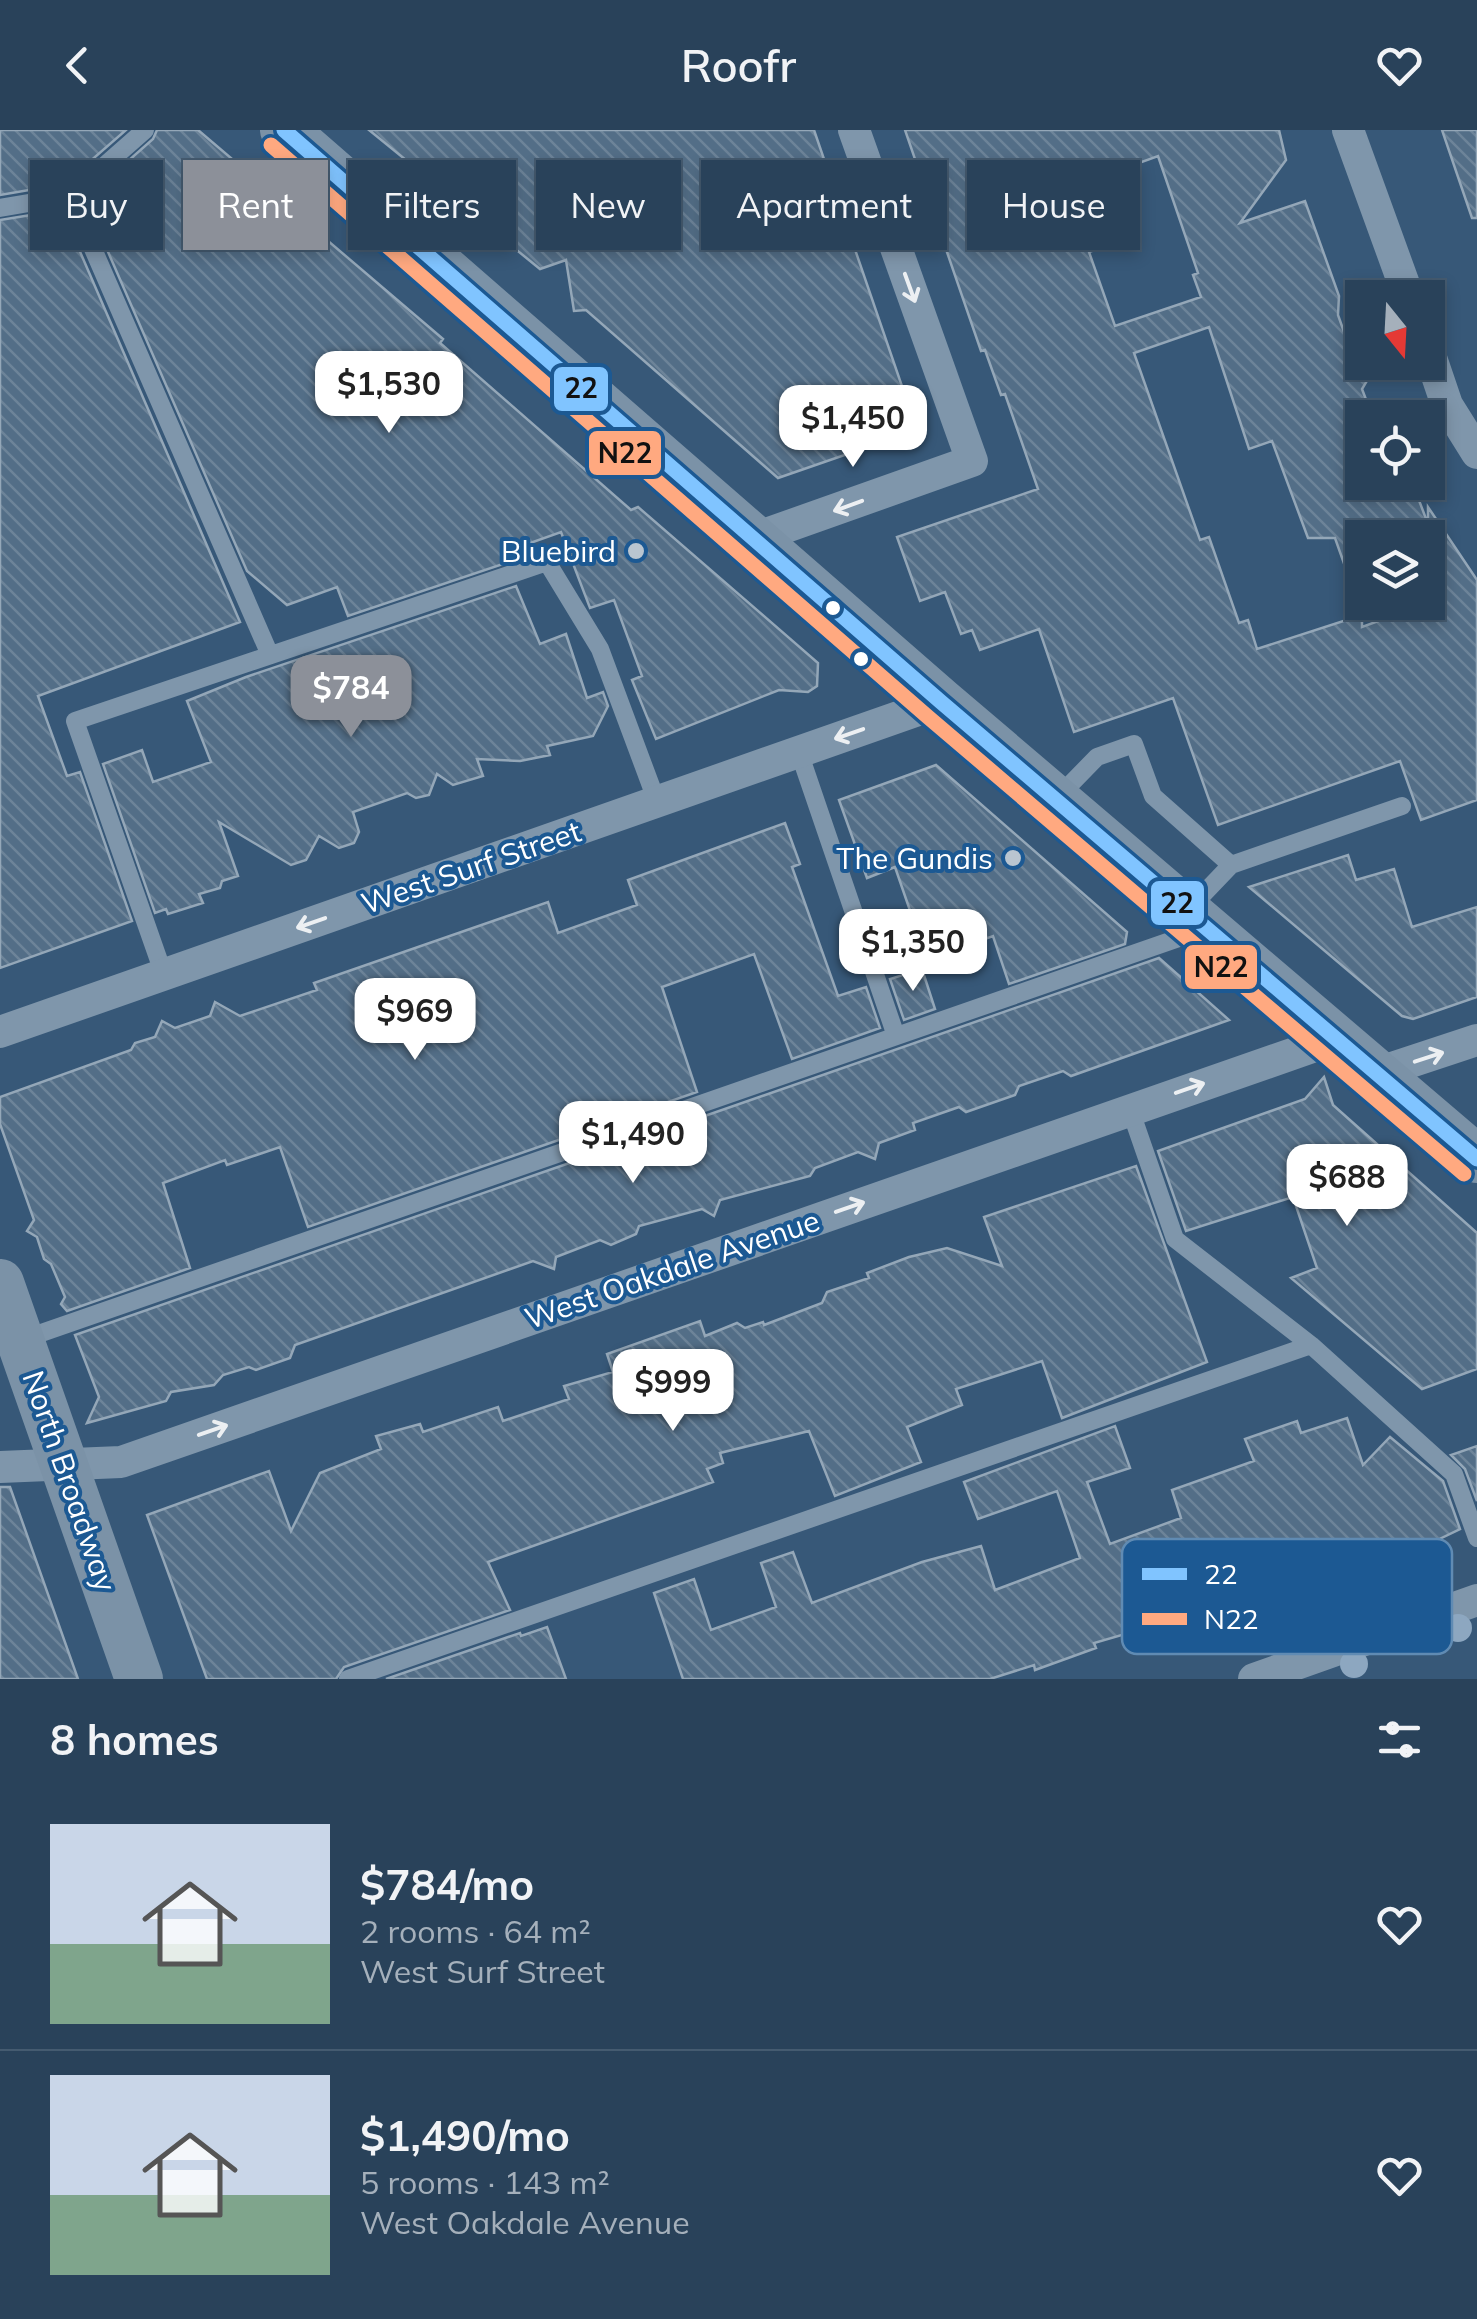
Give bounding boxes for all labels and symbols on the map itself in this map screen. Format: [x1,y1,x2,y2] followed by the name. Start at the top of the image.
[902,271,920,302] one-way arrow
[1345,280,1445,380] north arrow
[308,351,470,436] pin: $1,530
[552,365,610,413] line badge: 22
[564,370,598,405] text: 22
[772,385,934,470] pin: $1,450
[587,429,663,477] line badge: N22
[598,435,652,470] text: N22
[832,498,864,516] one-way arrow
[501,532,616,570] place label: Bluebird
[625,540,647,562] marker: Bluebird
[823,598,843,618] unlabelled marker
[851,649,871,669] unlabelled marker
[292,655,410,740] pin: $784
[834,727,866,745] one-way arrow
[356,812,586,922] street label: West Surf Street
[836,839,993,877] place label: The Gundis
[1002,847,1024,869] marker: The Gundis
[1149,879,1206,927] line badge: 22
[1160,885,1194,920] text: 22
[832,909,994,994] pin: $1,350
[297,915,328,933] one-way arrow
[1183,943,1259,991] line badge: N22
[1194,949,1248,984] text: N22
[356,978,474,1063] pin: $969
[1412,1046,1444,1064] one-way arrow
[1173,1078,1205,1096] one-way arrow
[552,1101,714,1186] pin: $1,490
[1288,1144,1406,1229] pin: $688
[833,1196,865,1214] one-way arrow
[520,1201,824,1337] street label: West Oakdale Avenue
[614,1349,732,1434] pin: $999
[14,1366,126,1596] street label: North Broadway
[196,1419,228,1437] one-way arrow
[1122,1539,1452,1654] legend
[1204,1556,1238,1591] text: 22
[1204,1601,1259,1636] text: N22

